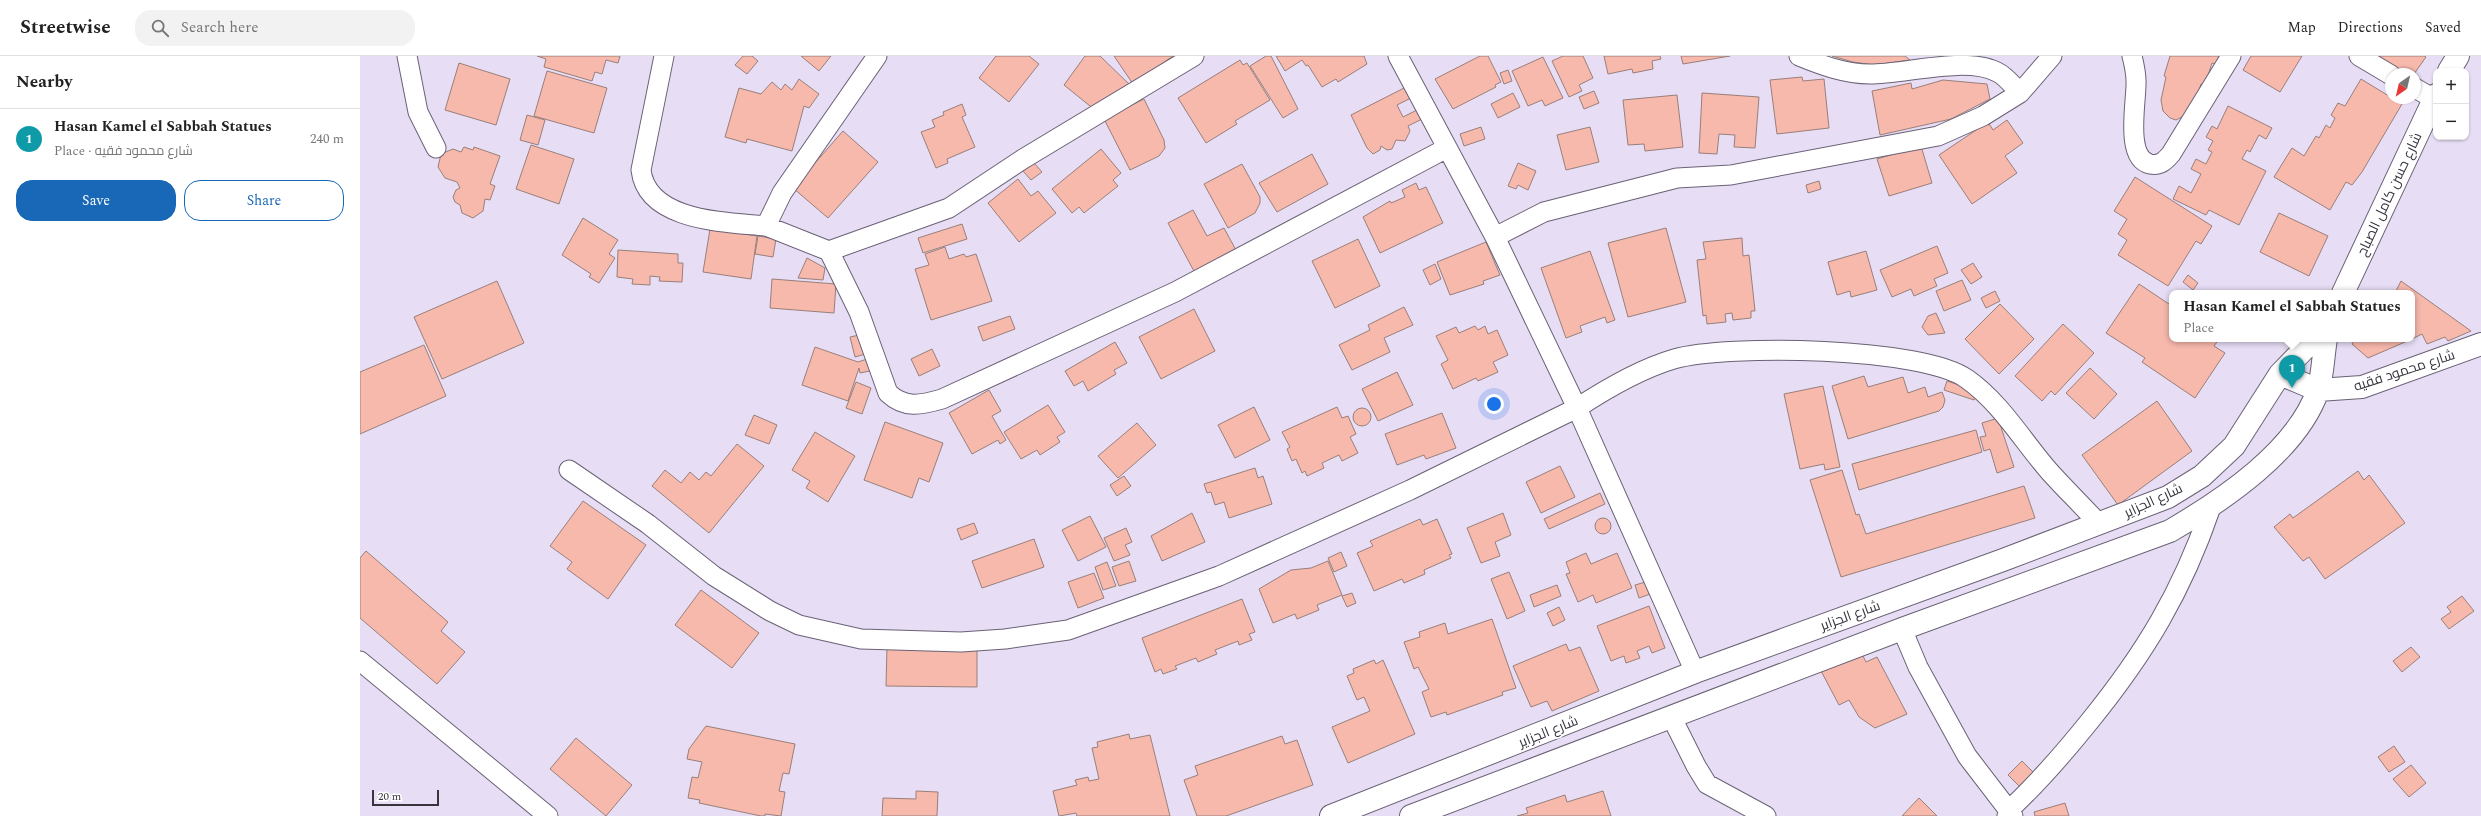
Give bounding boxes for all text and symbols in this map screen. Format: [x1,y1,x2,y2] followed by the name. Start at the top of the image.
[135,10,415,46] search box
[20,13,111,42] text: Streetwise
[181,16,259,39] text: Search here
[149,17,171,39] icon: search
[2288,17,2316,38] text: Map
[2338,17,2403,38] text: Directions
[2425,17,2461,38] text: Saved
[2385,68,2421,104] north arrow
[2433,68,2469,140] map controls
[2433,68,2469,104] button: +
[16,69,72,95] text: Nearby
[2433,104,2469,140] button: −
[54,115,272,138] text: Hasan Kamel el Sabbah Statues
[25,129,33,149] text: 1
[310,129,344,149] text: 240 m
[2352,129,2427,260] street label: شارع حسن كامل الصباح
[54,141,193,161] text: Place · شارع محمود فقيه
[16,180,176,221] button: Save
[184,180,344,221] button: Share
[2169,290,2415,342] popup
[2183,295,2401,318] text: Hasan Kamel el Sabbah Statues
[2183,318,2214,338] text: Place
[2351,344,2458,397] street label: شارع محمود فقيه
[2279,355,2305,388] pin: 1
[1484,394,1504,414] your location
[2120,478,2186,524] street label: شارع الجزاير
[1816,595,1883,636] street label: شارع الجزاير
[1514,710,1581,753] street label: شارع الجزاير
[372,788,439,807] scale bar
[378,788,401,805] text: 20 m

